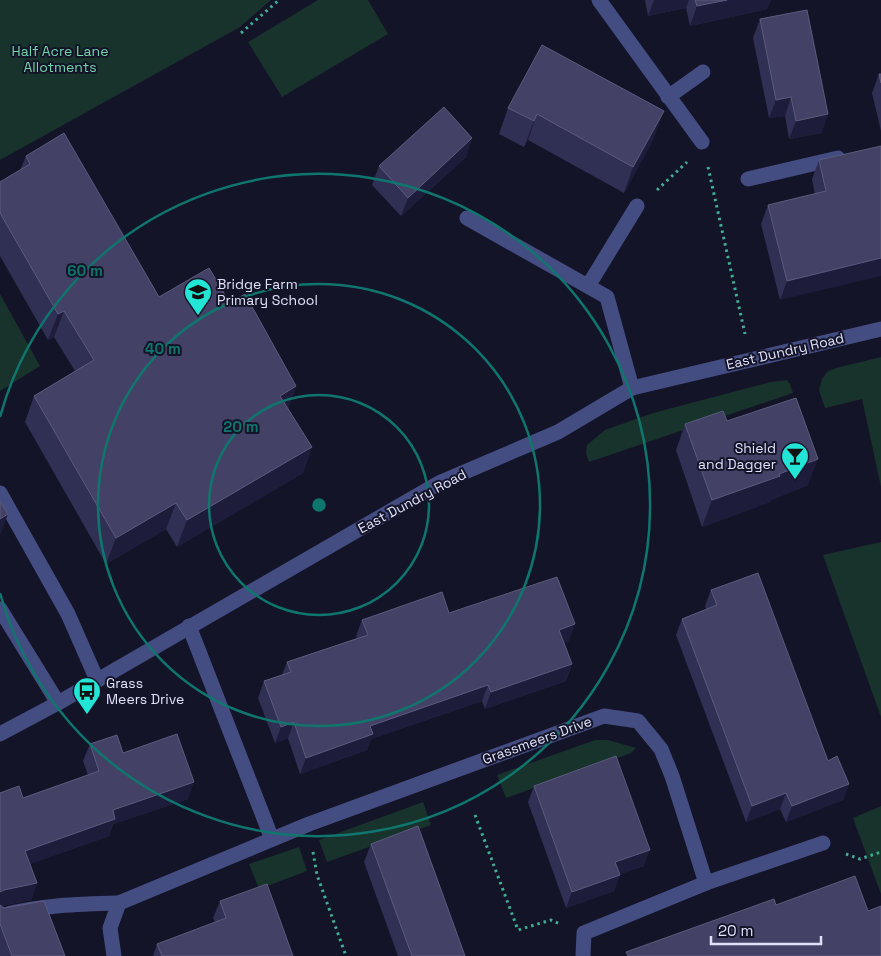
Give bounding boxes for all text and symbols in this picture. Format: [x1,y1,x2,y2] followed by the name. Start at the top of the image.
[12,42,108,76] park label: Half Acre Lane Allotments
[67,261,103,280] text: 60 m
[217,275,318,309] place label: Bridge Farm Primary School
[183,277,213,316] school or university icon: Bridge Farm Primary School
[724,329,846,373] street label: East Dundry Road
[145,339,181,358] text: 40 m
[223,417,259,436] text: 20 m
[698,439,776,473] place label: Shield and Dagger
[780,441,810,480] bar icon: Shield and Dagger
[355,465,469,537] street label: East Dundry Road
[310,496,328,514] centre of rings
[106,674,184,708] place label: Grass Meers Drive
[72,676,102,715] bus stop icon: Grass Meers Drive
[480,712,594,768] street label: Grassmeers Drive
[711,914,821,946] scale bar
[718,921,753,940] text: 20 m

